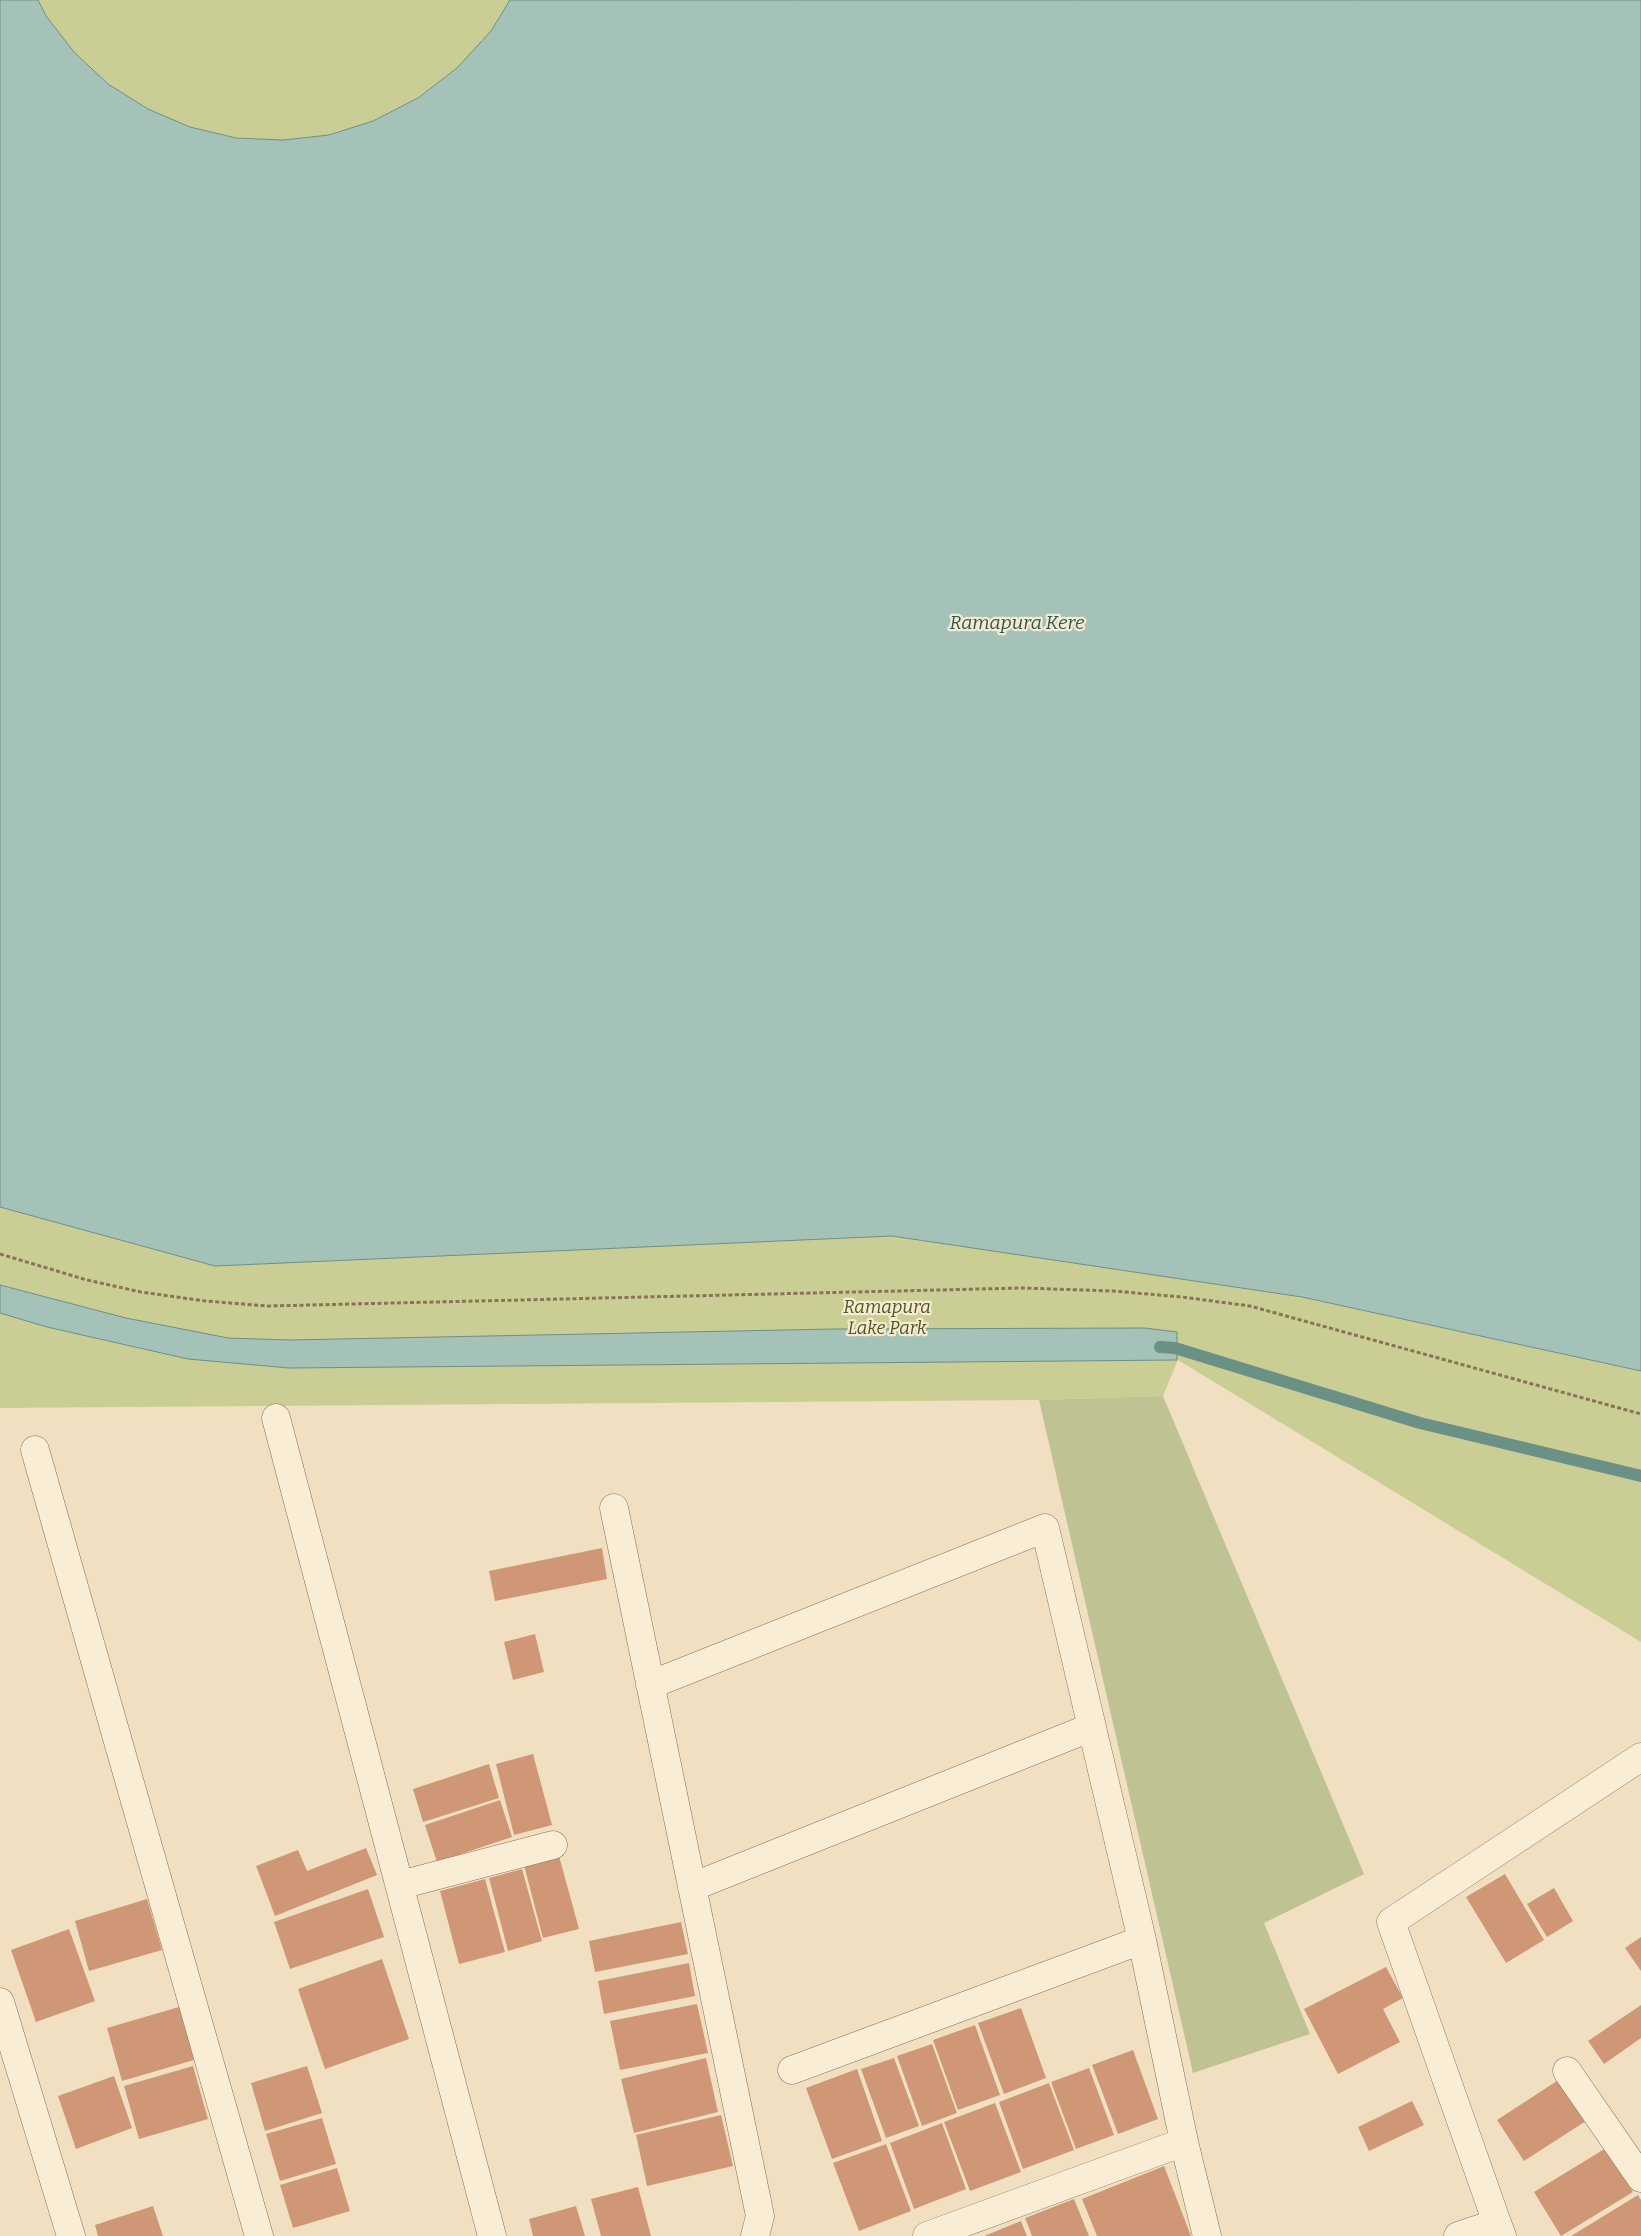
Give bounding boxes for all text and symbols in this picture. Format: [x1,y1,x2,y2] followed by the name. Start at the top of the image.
[949,613,1085,635] water label: Ramapura Kere
[843,1297,931,1340] park label: Ramapura Lake Park

